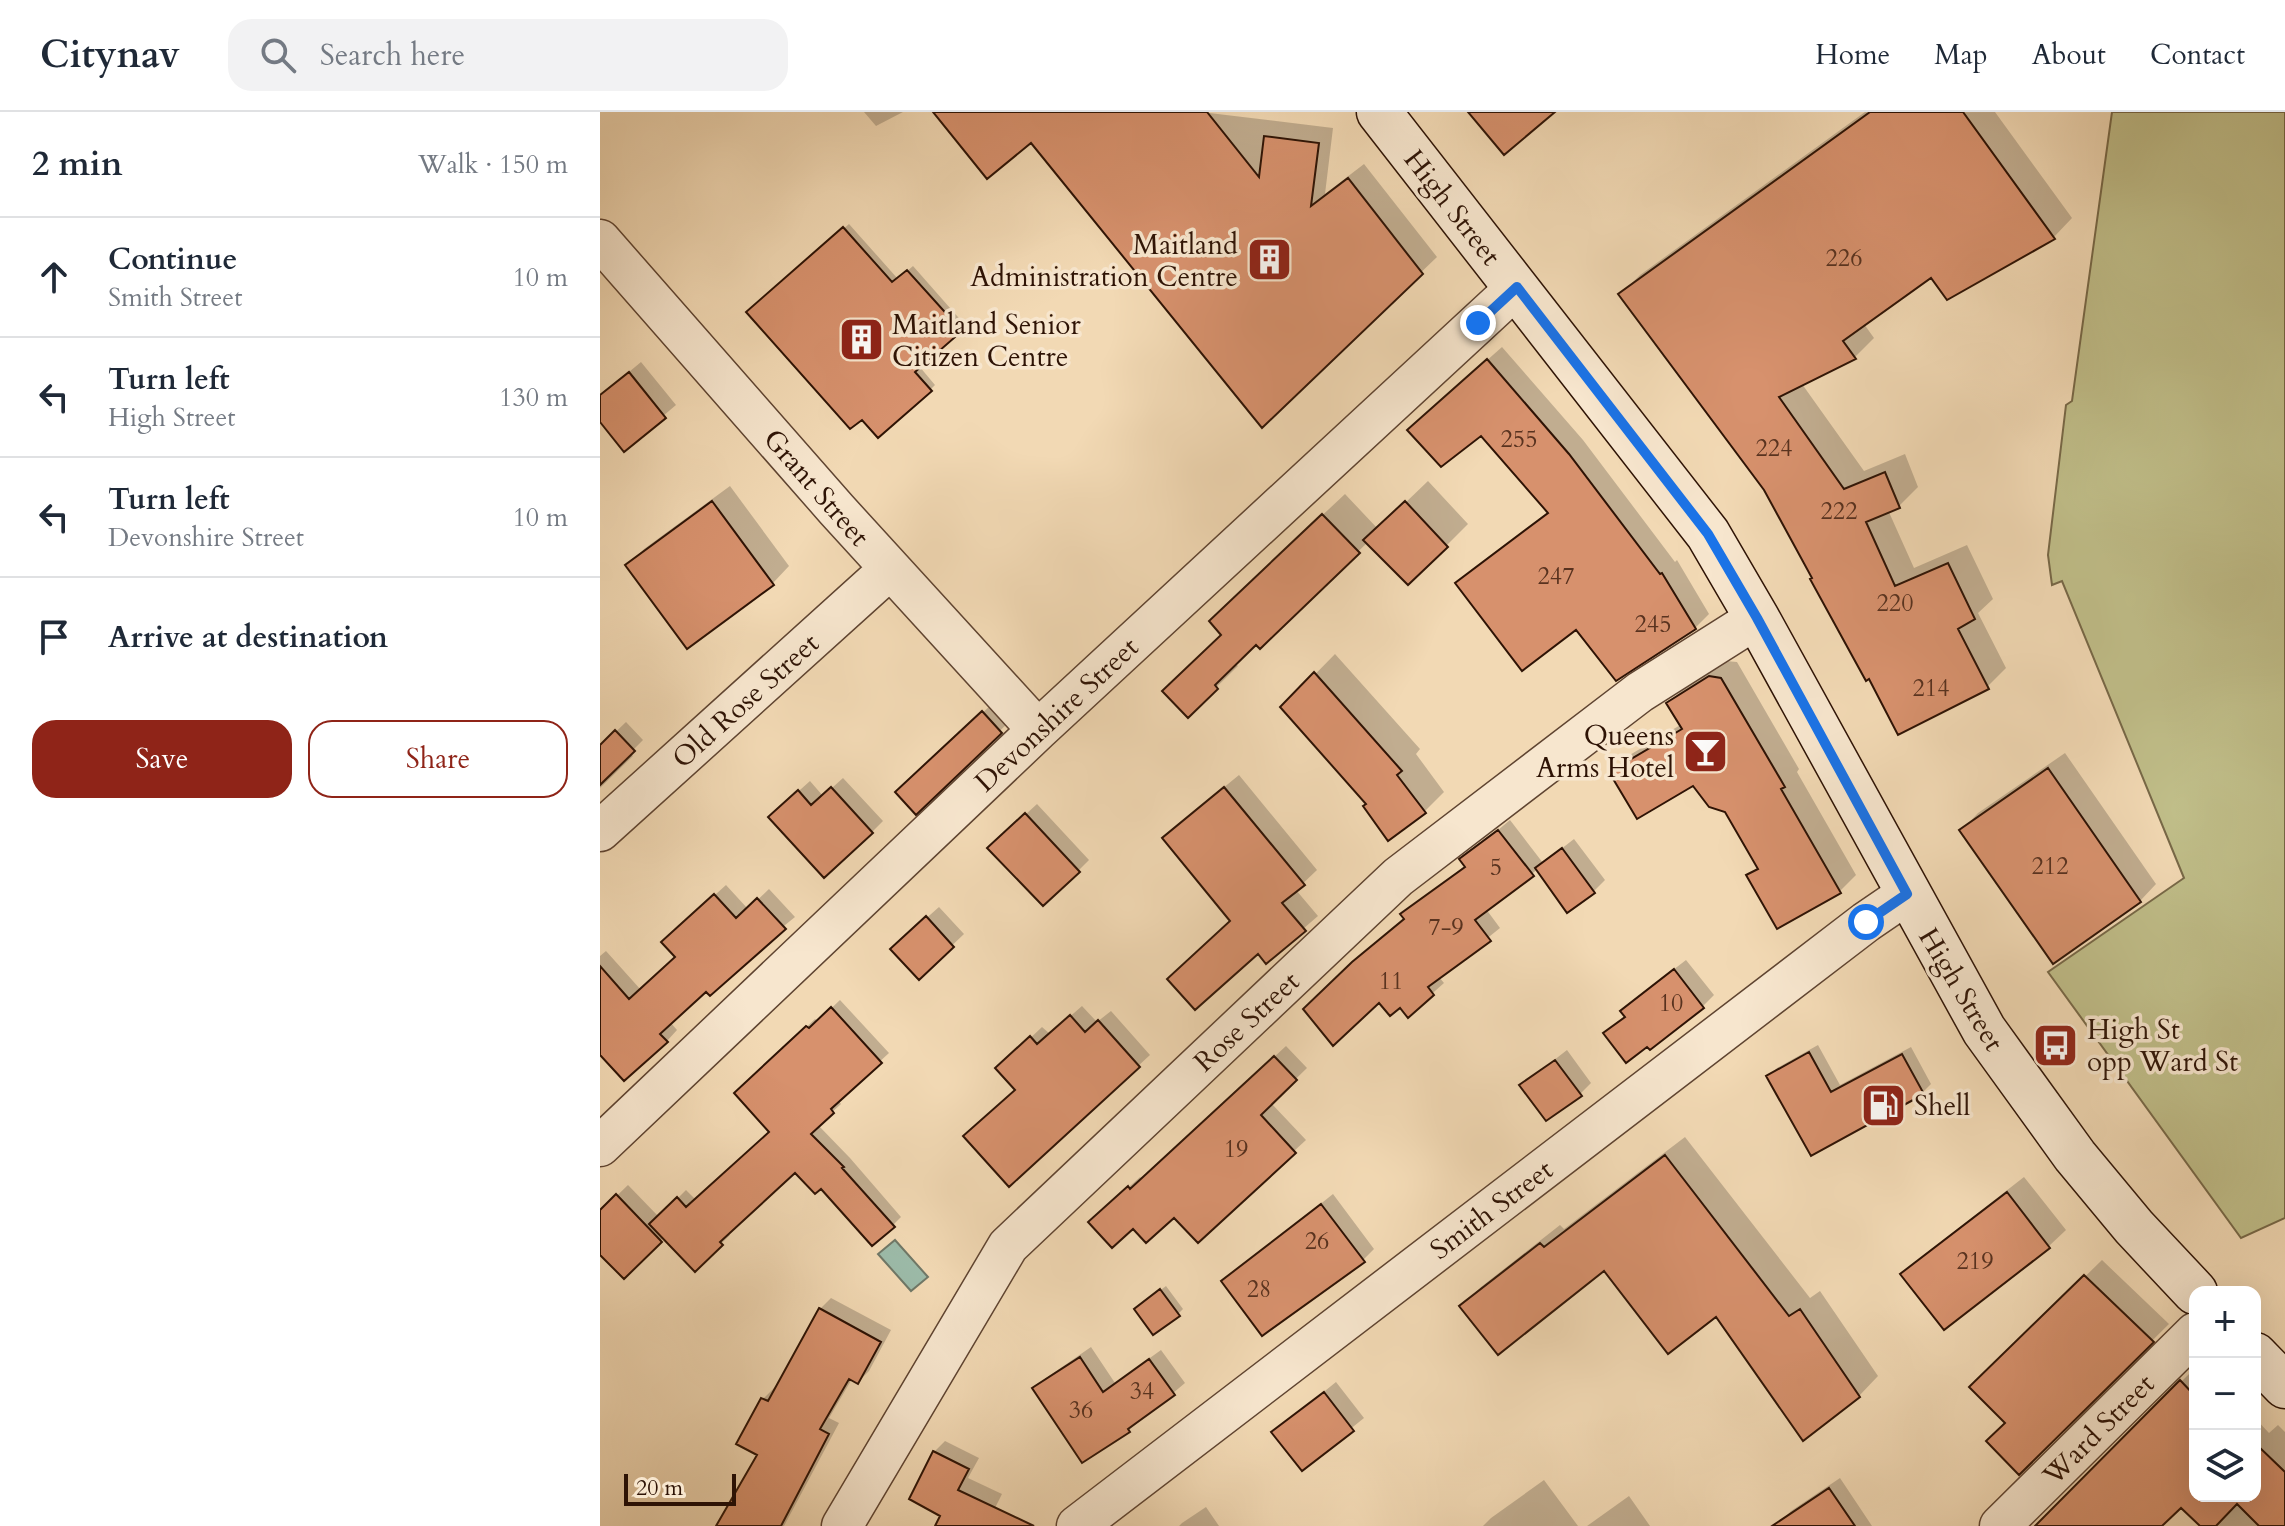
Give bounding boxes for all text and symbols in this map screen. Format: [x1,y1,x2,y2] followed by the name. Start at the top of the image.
[228,19,788,91] search box
[40,29,180,81] text: Citynav
[256,33,300,77] icon: search
[320,35,465,76] text: Search here
[1815,36,1890,74] text: Home
[1934,36,1988,74] text: Map
[2032,36,2106,74] text: About
[2150,36,2245,74] text: Contact
[32,141,123,187] text: 2 min
[1395,142,1510,273] street label: High Street
[418,147,568,182] text: Walk · 150 m
[970,226,1238,296] place label: Maitland Administration Centre
[1245,236,1293,284] building icon: Maitland Administration Centre
[108,239,237,280] text: Continue
[1826,242,1862,275] house number: 226
[32,255,76,299] icon: ahead
[512,260,568,295] text: 10 m
[108,280,242,315] text: Smith Street
[1460,305,1496,341] route end
[892,306,1081,376] place label: Maitland Senior Citizen Centre
[837,316,885,364] building icon: Maitland Senior Citizen Centre
[108,359,230,400] text: Turn left
[32,375,76,419] icon: left
[499,380,568,415] text: 130 m
[108,400,235,435] text: High Street
[755,421,878,555] street label: Grant Street
[1501,423,1537,456] house number: 255
[1756,432,1792,465] house number: 224
[108,479,230,520] text: Turn left
[32,495,76,539] icon: left
[1821,495,1857,528] house number: 222
[512,500,568,535] text: 10 m
[108,520,304,555] text: Devonshire Street
[1538,560,1574,593] house number: 247
[1877,587,1913,620] house number: 220
[1635,608,1671,641] house number: 245
[32,615,76,659] icon: arrive
[108,617,388,658] text: Arrive at destination
[664,625,827,777] street label: Old Rose Street
[967,629,1147,801] street label: Devonshire Street
[1913,672,1949,705] house number: 214
[1536,717,1674,787] place label: Queens Arms Hotel
[32,720,292,798] button: Save
[308,720,568,798] button: Share
[1681,727,1729,775] bar icon: Queens Arms Hotel
[2032,850,2068,883] house number: 212
[1490,851,1502,884] house number: 5
[1848,904,1884,940] route start
[1428,911,1464,944] house number: 7-9
[1910,921,2013,1058] street label: High Street
[1186,963,1308,1080] street label: Rose Street
[1379,965,1403,998] house number: 11
[1659,987,1683,1020] house number: 10
[2087,1011,2238,1081] place label: High St opp Ward St
[2032,1021,2080,1069] bus stop icon: High St opp Ward St
[1859,1081,1907,1129] fuel station icon: Shell
[1914,1087,1970,1125] place label: Shell
[1224,1133,1248,1166] house number: 19
[1422,1151,1561,1269] street label: Smith Street
[1305,1225,1329,1258] house number: 26
[1957,1245,1993,1278] house number: 219
[1247,1273,1271,1306] house number: 28
[2189,1286,2261,1502] map controls
[2189,1286,2261,1358] button: +
[2189,1358,2261,1430] button: −
[2034,1366,2163,1494] street label: Ward Street
[1130,1375,1154,1408] house number: 34
[1069,1394,1093,1427] house number: 36
[2189,1430,2261,1502] button: layers
[624,1470,736,1506] scale bar
[636,1473,683,1503] text: 20 m

